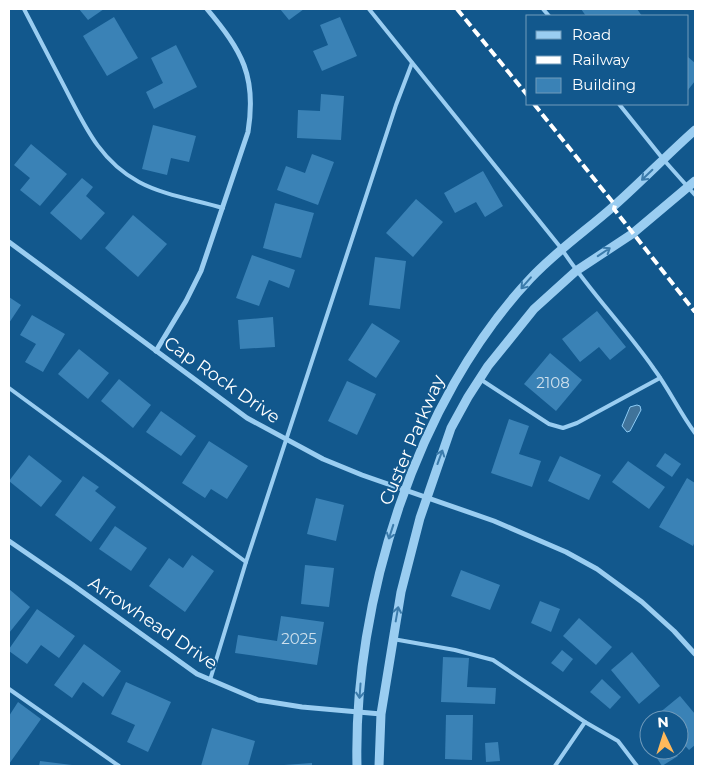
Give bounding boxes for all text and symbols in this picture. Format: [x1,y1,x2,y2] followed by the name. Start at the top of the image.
[526,15,689,105] legend
[572,25,611,44] text: Road
[572,50,630,69] text: Railway
[572,75,636,94] text: Building
[640,169,653,181] one-way arrow
[597,247,611,257] one-way arrow
[520,277,532,290] one-way arrow
[160,332,285,428] street label: Cap Rock Drive
[375,371,449,508] street label: Custer Parkway
[536,373,570,392] house number: 2108
[436,450,445,466] one-way arrow
[386,523,396,539] one-way arrow
[84,572,222,674] street label: Arrowhead Drive
[393,606,403,622] one-way arrow
[281,629,317,648] house number: 2025
[356,682,365,698] one-way arrow
[639,710,689,760] north arrow
[657,713,669,731] text: N

